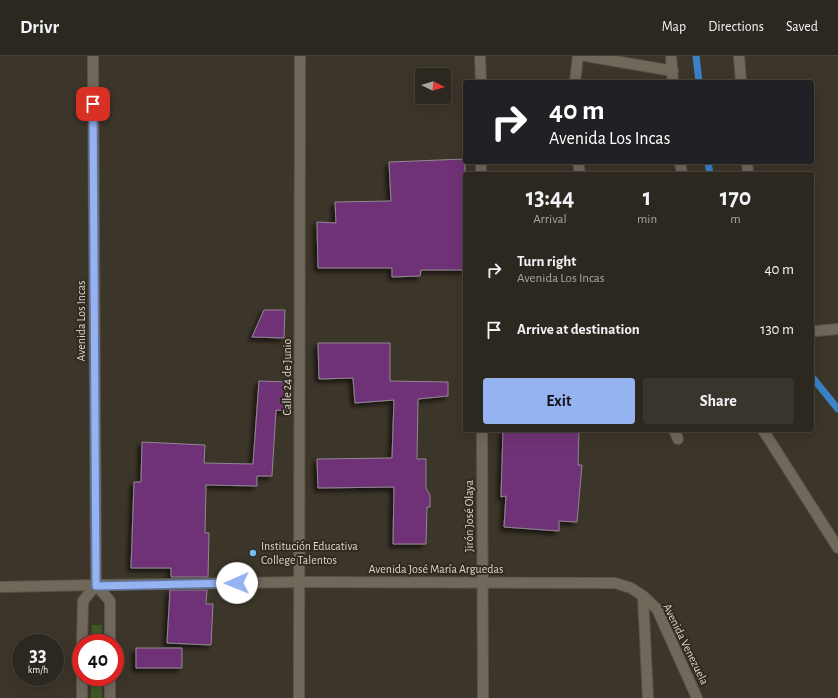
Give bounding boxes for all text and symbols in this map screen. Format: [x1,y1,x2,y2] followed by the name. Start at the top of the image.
[20,18,59,37] text: Drivr
[662,20,686,34] text: Map
[708,20,764,34] text: Directions
[786,20,818,34] text: Saved
[415,68,451,104] north arrow
[415,68,451,104] map controls
[76,87,110,121] pin
[82,93,104,115] icon: arrive
[483,96,535,148] icon: right
[549,97,605,125] text: 40 m
[549,130,670,148] text: Avenida Los Incas
[526,186,574,210] text: 13:44
[643,186,651,210] text: 1
[720,186,751,210] text: 170
[533,213,567,226] text: Arrival
[637,213,657,226] text: min
[730,213,741,226] text: m
[517,254,576,269] text: Turn right
[483,259,505,281] icon: right
[764,262,794,277] text: 40 m
[517,272,605,285] text: Avenida Los Incas
[75,281,87,361] street label: Avenida Los Incas
[483,319,505,341] icon: arrive
[517,322,640,337] text: Arrive at destination
[760,322,794,337] text: 130 m
[281,339,293,415] street label: Calle 24 de Junio
[483,378,635,424] button: Exit
[643,378,794,424] button: Share
[463,479,476,552] street label: Jirón José Olaya
[261,540,358,566] place label: Institución Educativa College Talentos
[248,548,258,558] marker: Institución Educativa College Talentos
[216,562,258,604] position arrow
[369,563,503,575] street label: Avenida José María Arguedas
[661,602,711,687] street label: Avenida Venezuela
[72,634,124,686] speed limit sign: 40
[29,645,47,665] text: 33
[28,665,48,675] text: km/h

